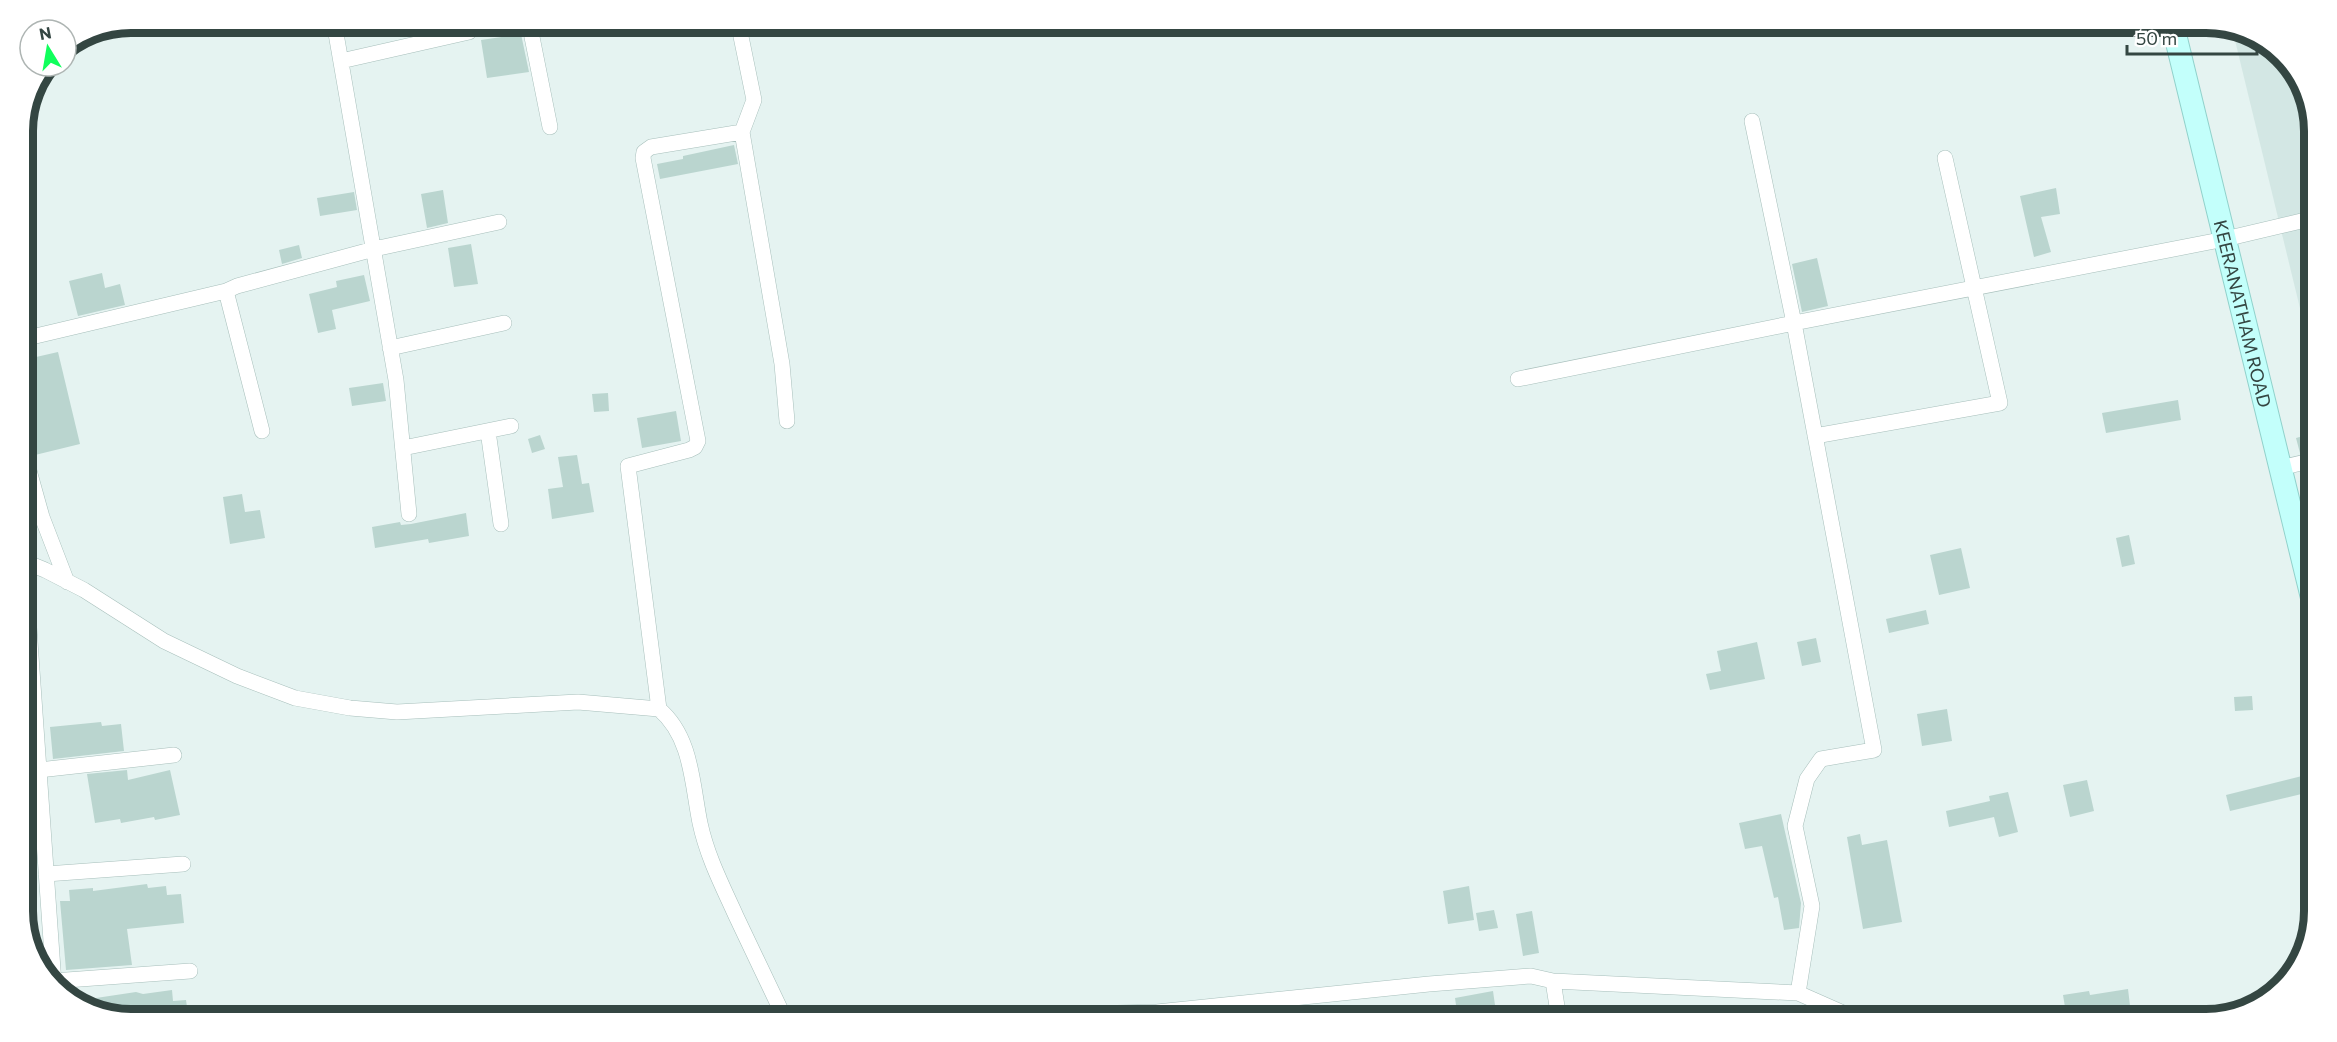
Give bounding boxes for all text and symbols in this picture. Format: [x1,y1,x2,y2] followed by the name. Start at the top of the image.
[18,18,78,78] north arrow
[2127,18,2258,56] scale bar
[37,22,53,43] text: N
[2136,27,2177,49] text: 50 m
[2209,218,2276,409] street label: KEERANATHAM ROAD

